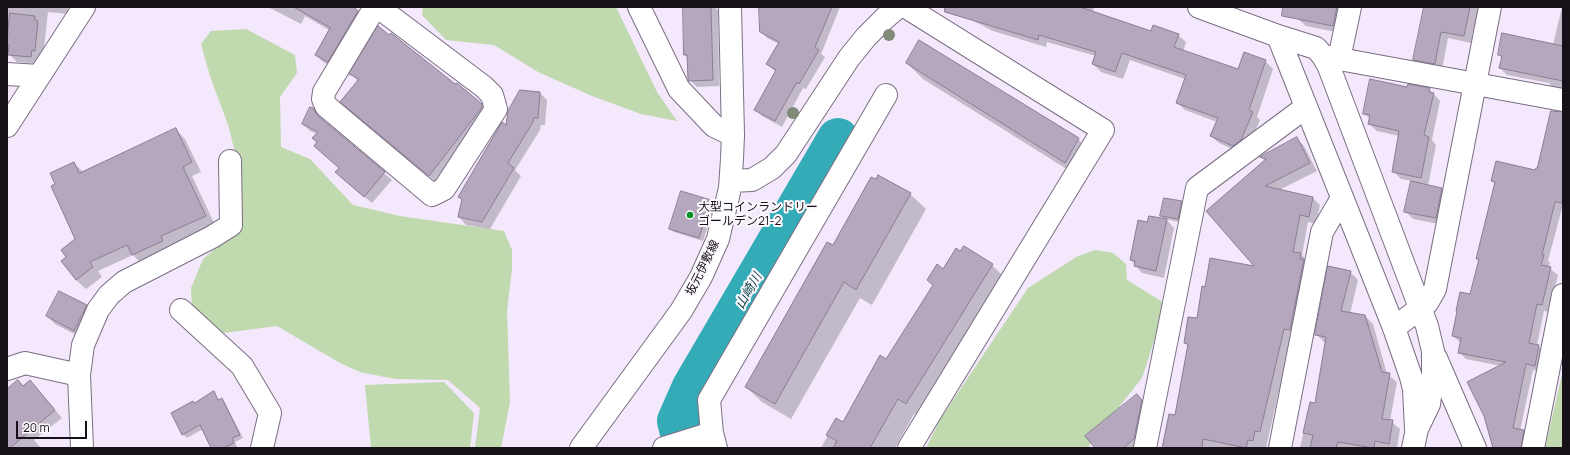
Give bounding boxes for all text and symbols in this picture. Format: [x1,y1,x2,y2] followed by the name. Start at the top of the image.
[698,201,818,229] place label: 大型コインランドリー ゴールデン21-2
[685,210,695,220] marker: 大型コインランドリー ゴールデン21-2
[683,238,723,298] street label: 坂元伊敷線
[732,270,766,312] water label: 山崎川
[18,413,89,439] scale bar
[23,419,50,436] text: 20 m

